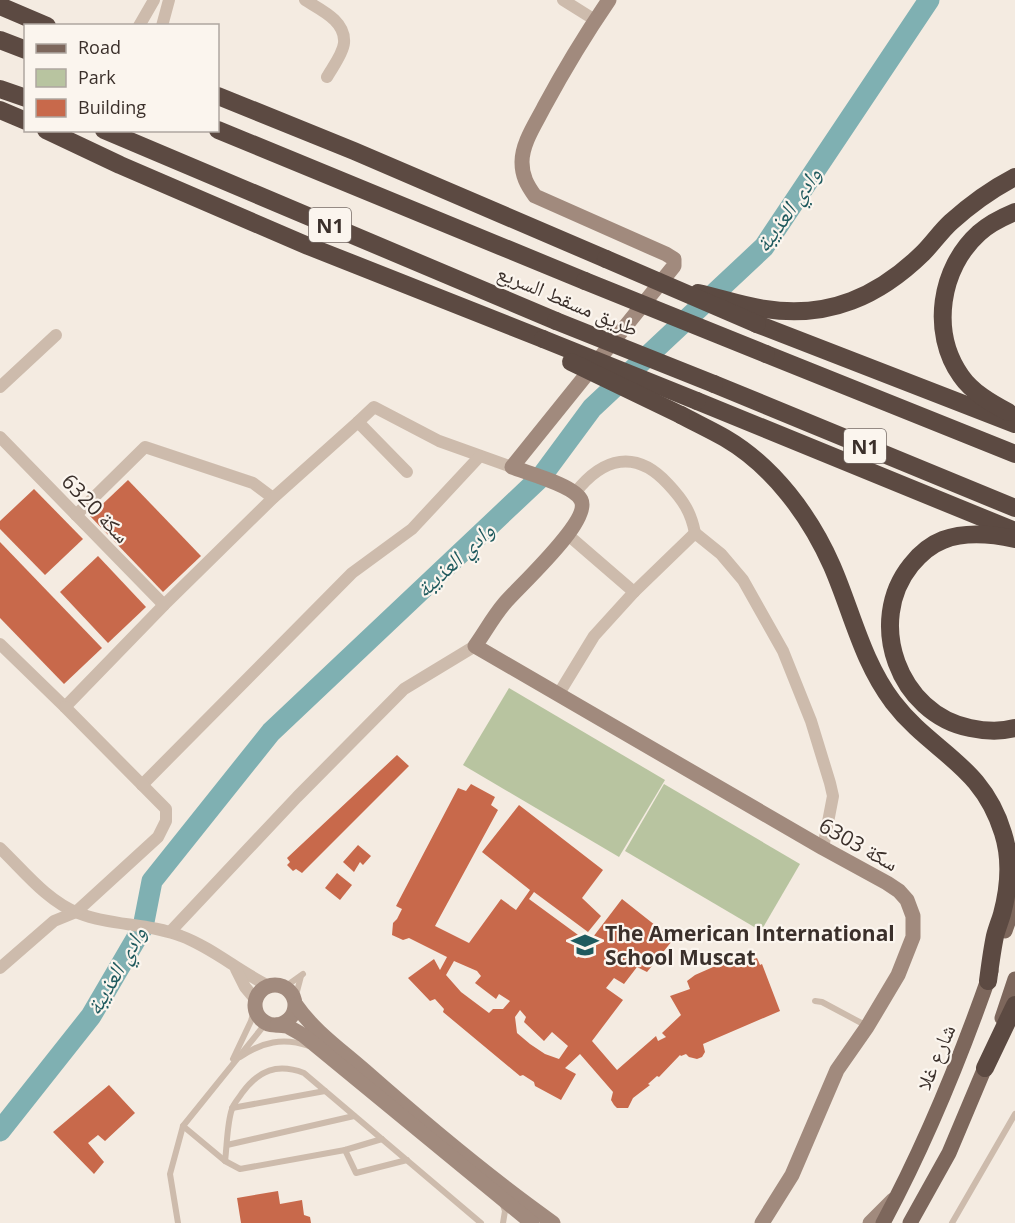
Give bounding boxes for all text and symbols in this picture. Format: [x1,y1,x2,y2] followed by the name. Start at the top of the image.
[24,24,219,132] legend
[78,35,121,59] text: Road
[78,65,116,89] text: Park
[78,95,146,119] text: Building
[747,161,830,260] water label: وادي العذيبة
[309,208,351,242] road number: N1
[493,258,643,342] street label: طريق مسقط السريع
[844,429,886,463] road number: N1
[56,467,136,549] street label: سكة 6320
[408,515,502,606] water label: وادي العذيبة
[814,811,904,877] street label: سكة 6303
[605,919,895,971] place label: The American International School Muscat
[78,920,155,1021] water label: وادي العذيبة
[570,930,600,960] school or university icon: The American International School Muscat
[909,1020,961,1094] street label: شارع غلا

